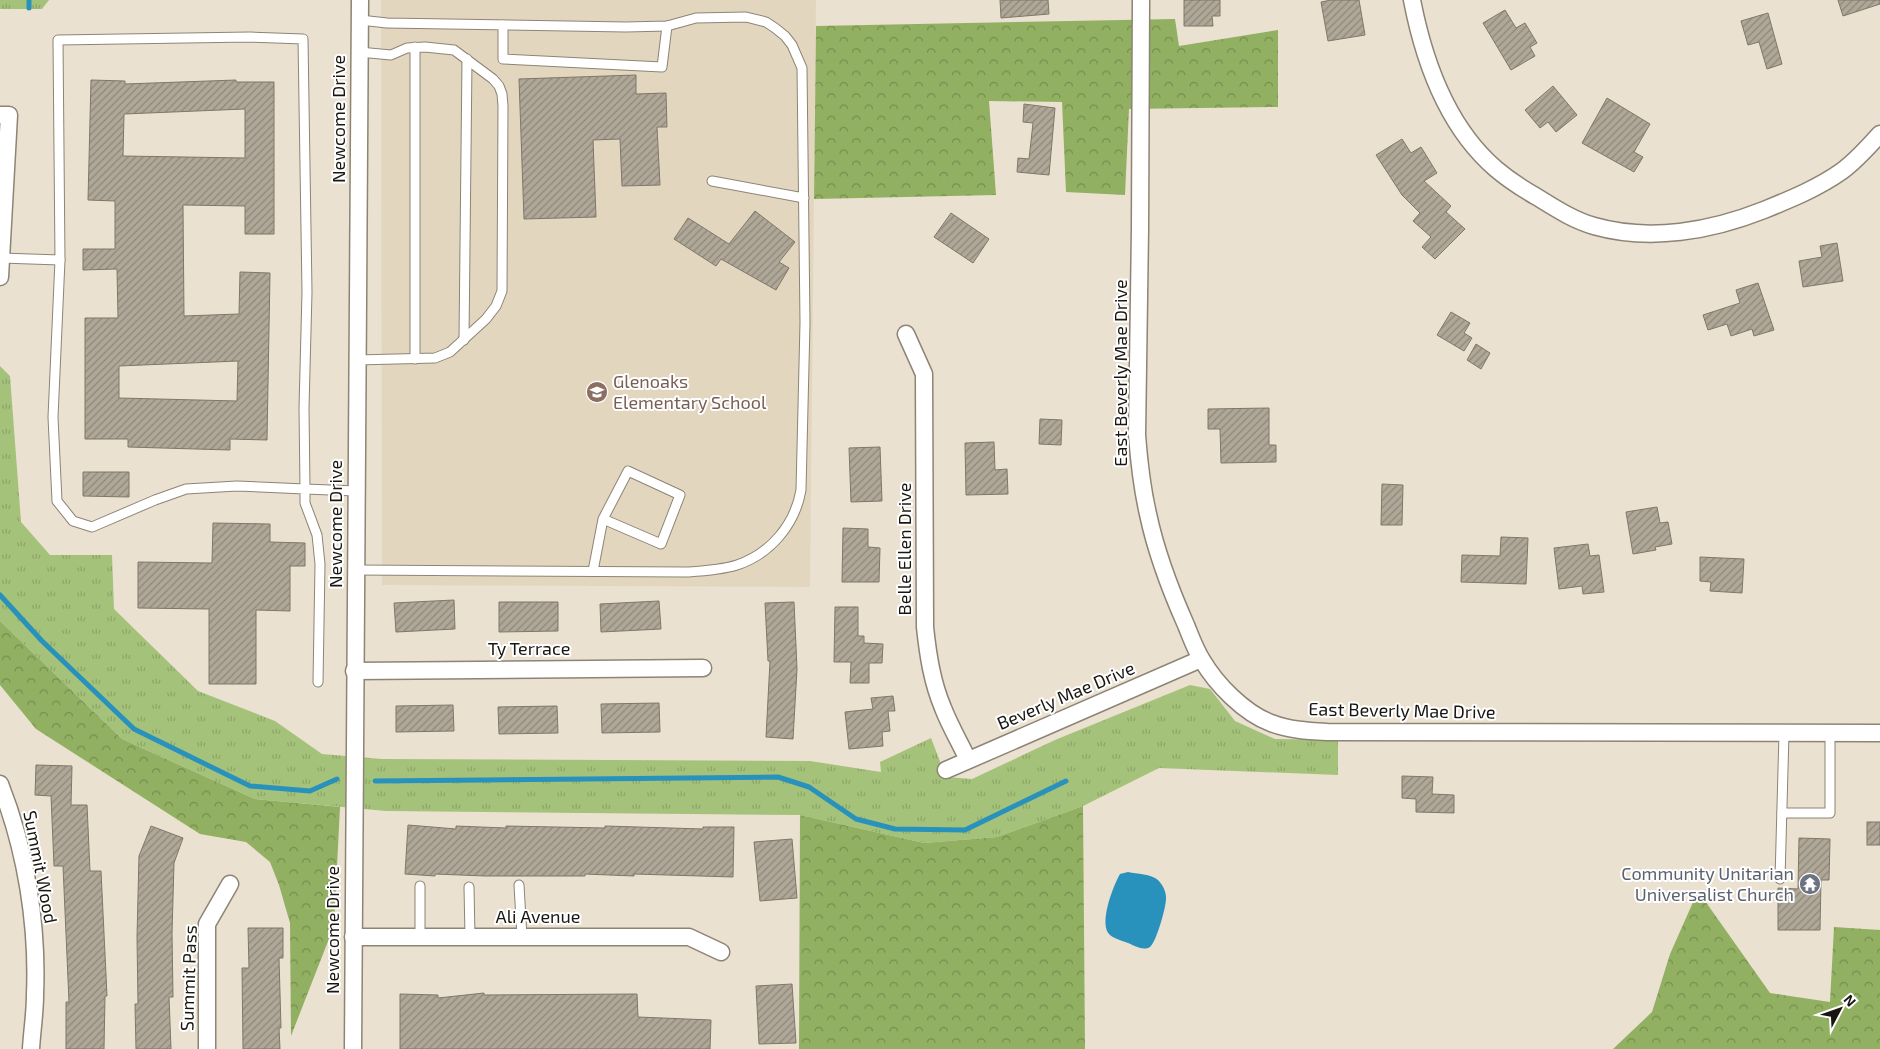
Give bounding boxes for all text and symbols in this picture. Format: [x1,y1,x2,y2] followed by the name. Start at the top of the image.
[327,55,349,183] street label: Newcome Drive
[1109,279,1131,467] street label: East Beverly Mae Drive
[613,370,767,413] place label: Glenoaks Elementary School
[585,380,609,404] school or university icon: Glenoaks Elementary School
[324,460,346,588] street label: Newcome Drive
[893,483,915,615] street label: Belle Ellen Drive
[488,637,570,659] street label: Ty Terrace
[994,656,1138,734] street label: Beverly Mae Drive
[1308,697,1496,723] street label: East Beverly Mae Drive
[19,809,63,925] street label: Summit Wood
[1621,862,1794,905] place label: Community Unitarian Universalist Church
[321,866,343,994] street label: Newcome Drive
[1798,872,1822,896] temple icon: Community Unitarian Universalist Church
[496,905,580,927] street label: Ali Avenue
[175,925,201,1031] street label: Summit Pass
[1815,984,1865,1034] north arrow
[1840,991,1860,1010] text: N

